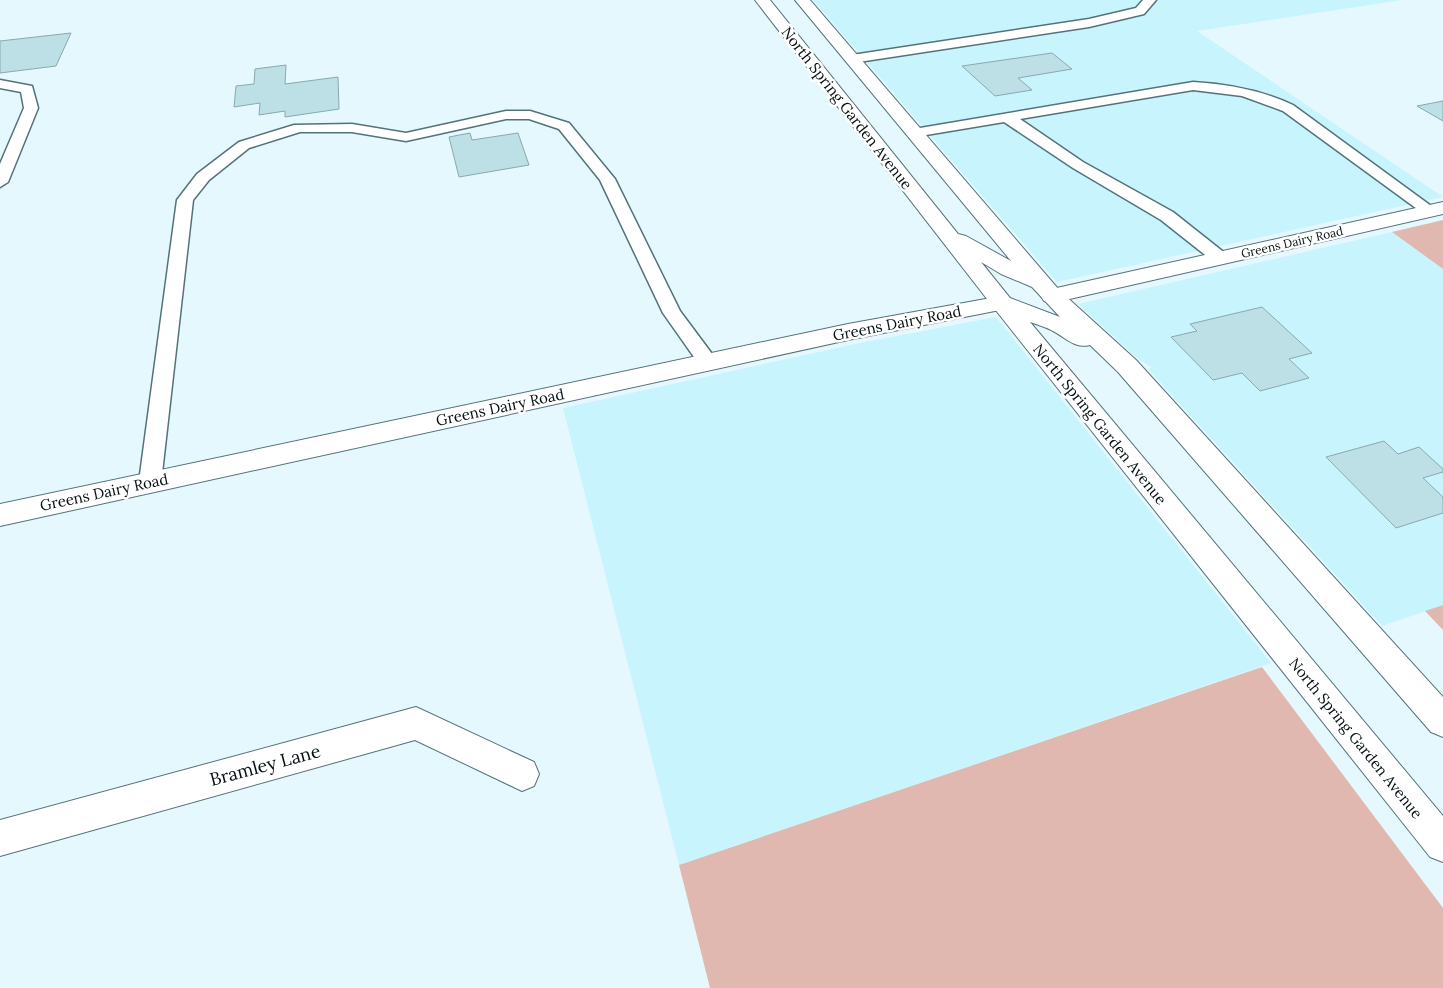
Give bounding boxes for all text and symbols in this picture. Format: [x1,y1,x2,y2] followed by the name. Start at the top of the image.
[778,23,916,193] street label: North Spring Garden Avenue
[1239,223,1345,261] street label: Greens Dairy Road
[831,301,963,345] street label: Greens Dairy Road
[1029,340,1171,508] street label: North Spring Garden Avenue
[434,384,566,430] street label: Greens Dairy Road
[38,469,170,515] street label: Greens Dairy Road
[1285,654,1427,822] street label: North Spring Garden Avenue
[207,739,323,791] street label: Bramley Lane

